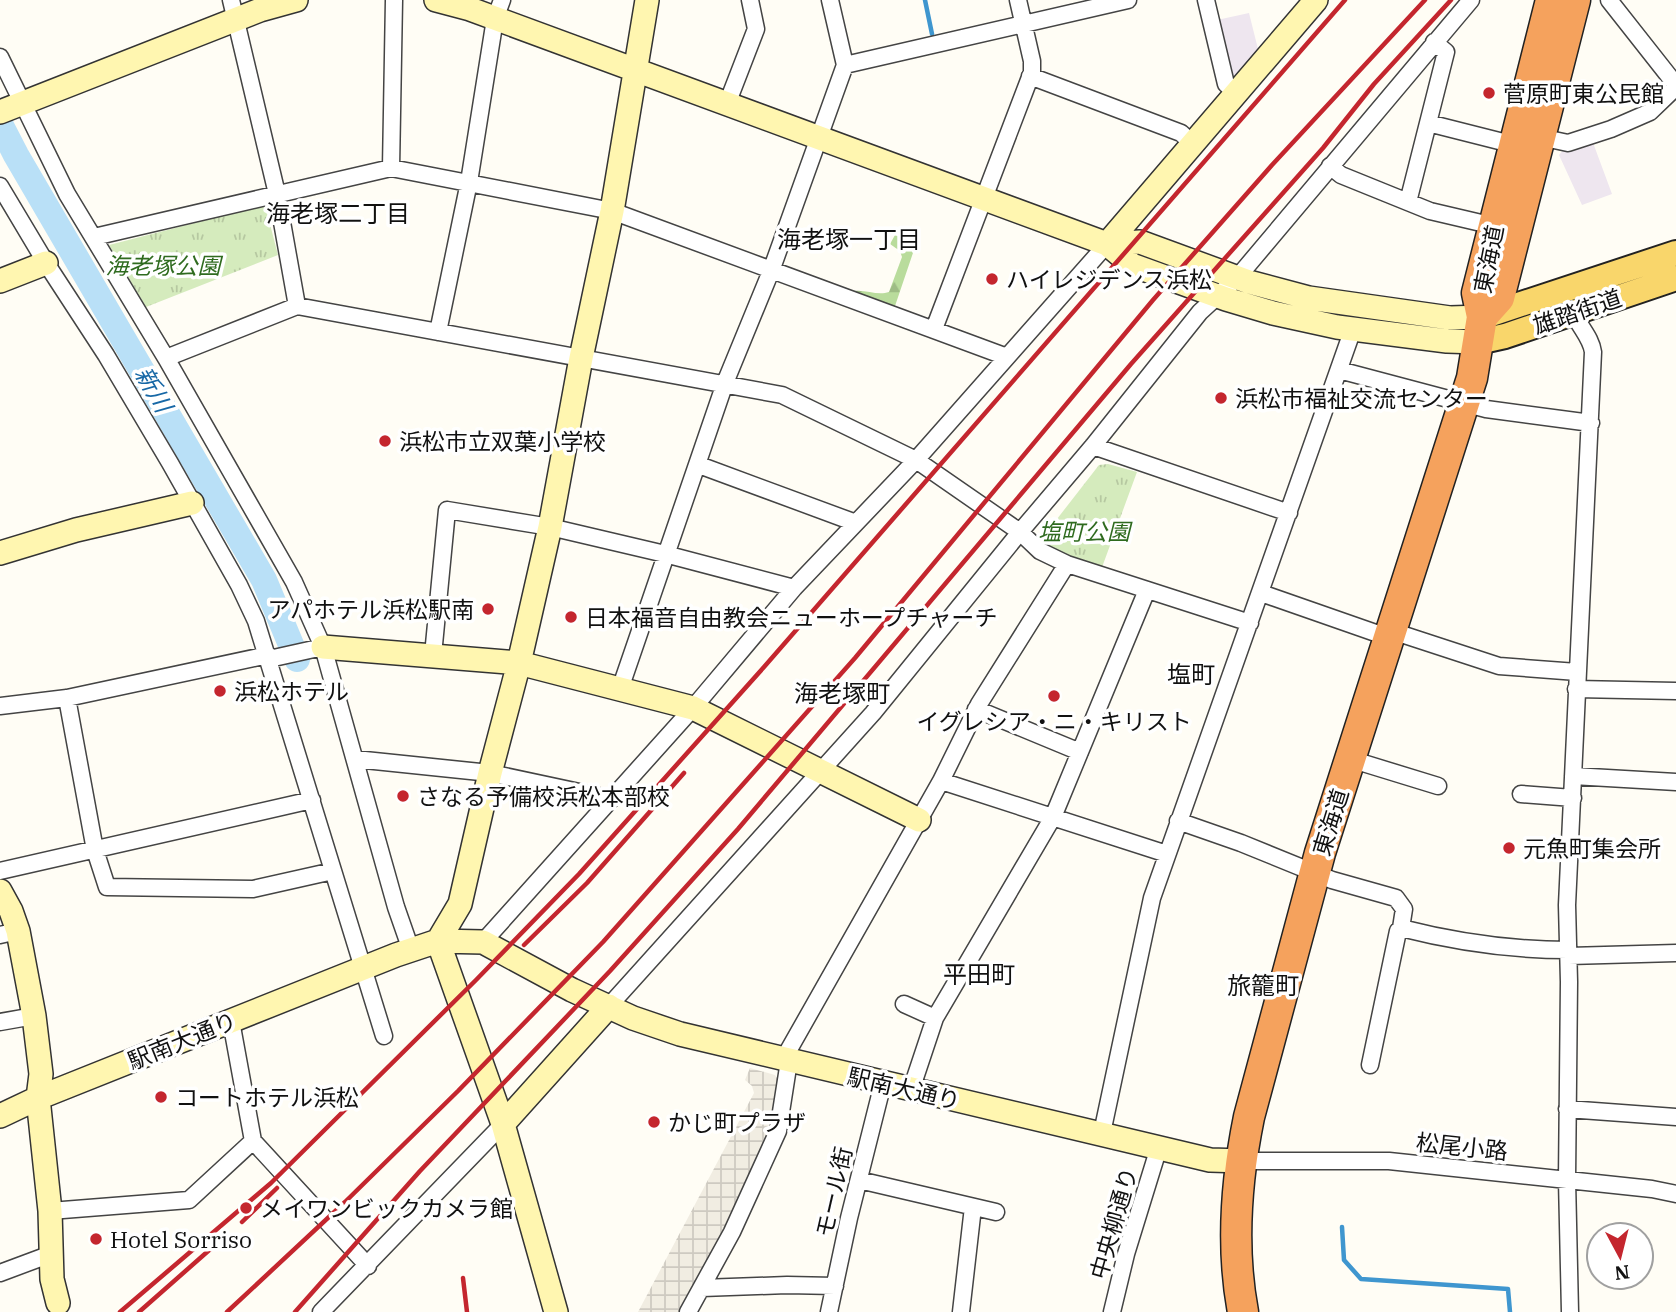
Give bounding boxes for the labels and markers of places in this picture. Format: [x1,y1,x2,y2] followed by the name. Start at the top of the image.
[1503,78,1664,108] place label: 菅原町東公民館
[1481,85,1497,101] marker: 菅原町東公民館
[1006,264,1212,294] place label: ハイレジデンス浜松
[984,271,1000,287] marker: ハイレジデンス浜松
[1235,383,1488,413] place label: 浜松市福祉交流センター
[1213,390,1229,406] marker: 浜松市福祉交流センター
[399,426,606,456] place label: 浜松市立双葉小学校
[377,433,393,449] marker: 浜松市立双葉小学校
[267,594,474,624] place label: アパホテル浜松駅南
[480,601,496,617] marker: アパホテル浜松駅南
[585,602,997,632] place label: 日本福音自由教会ニューホープチャーチ
[563,609,579,625] marker: 日本福音自由教会ニューホープチャーチ
[234,676,349,706] place label: 浜松ホテル
[212,683,228,699] marker: 浜松ホテル
[1046,688,1062,704] marker: イグレシア・ニ・キリスト
[916,706,1192,736] place label: イグレシア・ニ・キリスト
[417,781,670,811] place label: さなる予備校浜松本部校
[395,788,411,804] marker: さなる予備校浜松本部校
[1523,833,1661,863] place label: 元魚町集会所
[1501,840,1517,856] marker: 元魚町集会所
[175,1082,359,1112] place label: コートホテル浜松
[153,1089,169,1105] marker: コートホテル浜松
[668,1107,806,1137] place label: かじ町プラザ
[646,1114,662,1130] marker: かじ町プラザ
[260,1193,513,1223] place label: メイワンビックカメラ館
[238,1200,254,1216] marker: メイワンビックカメラ館
[110,1224,252,1254] place label: Hotel Sorriso
[88,1231,104,1247] marker: Hotel Sorriso

